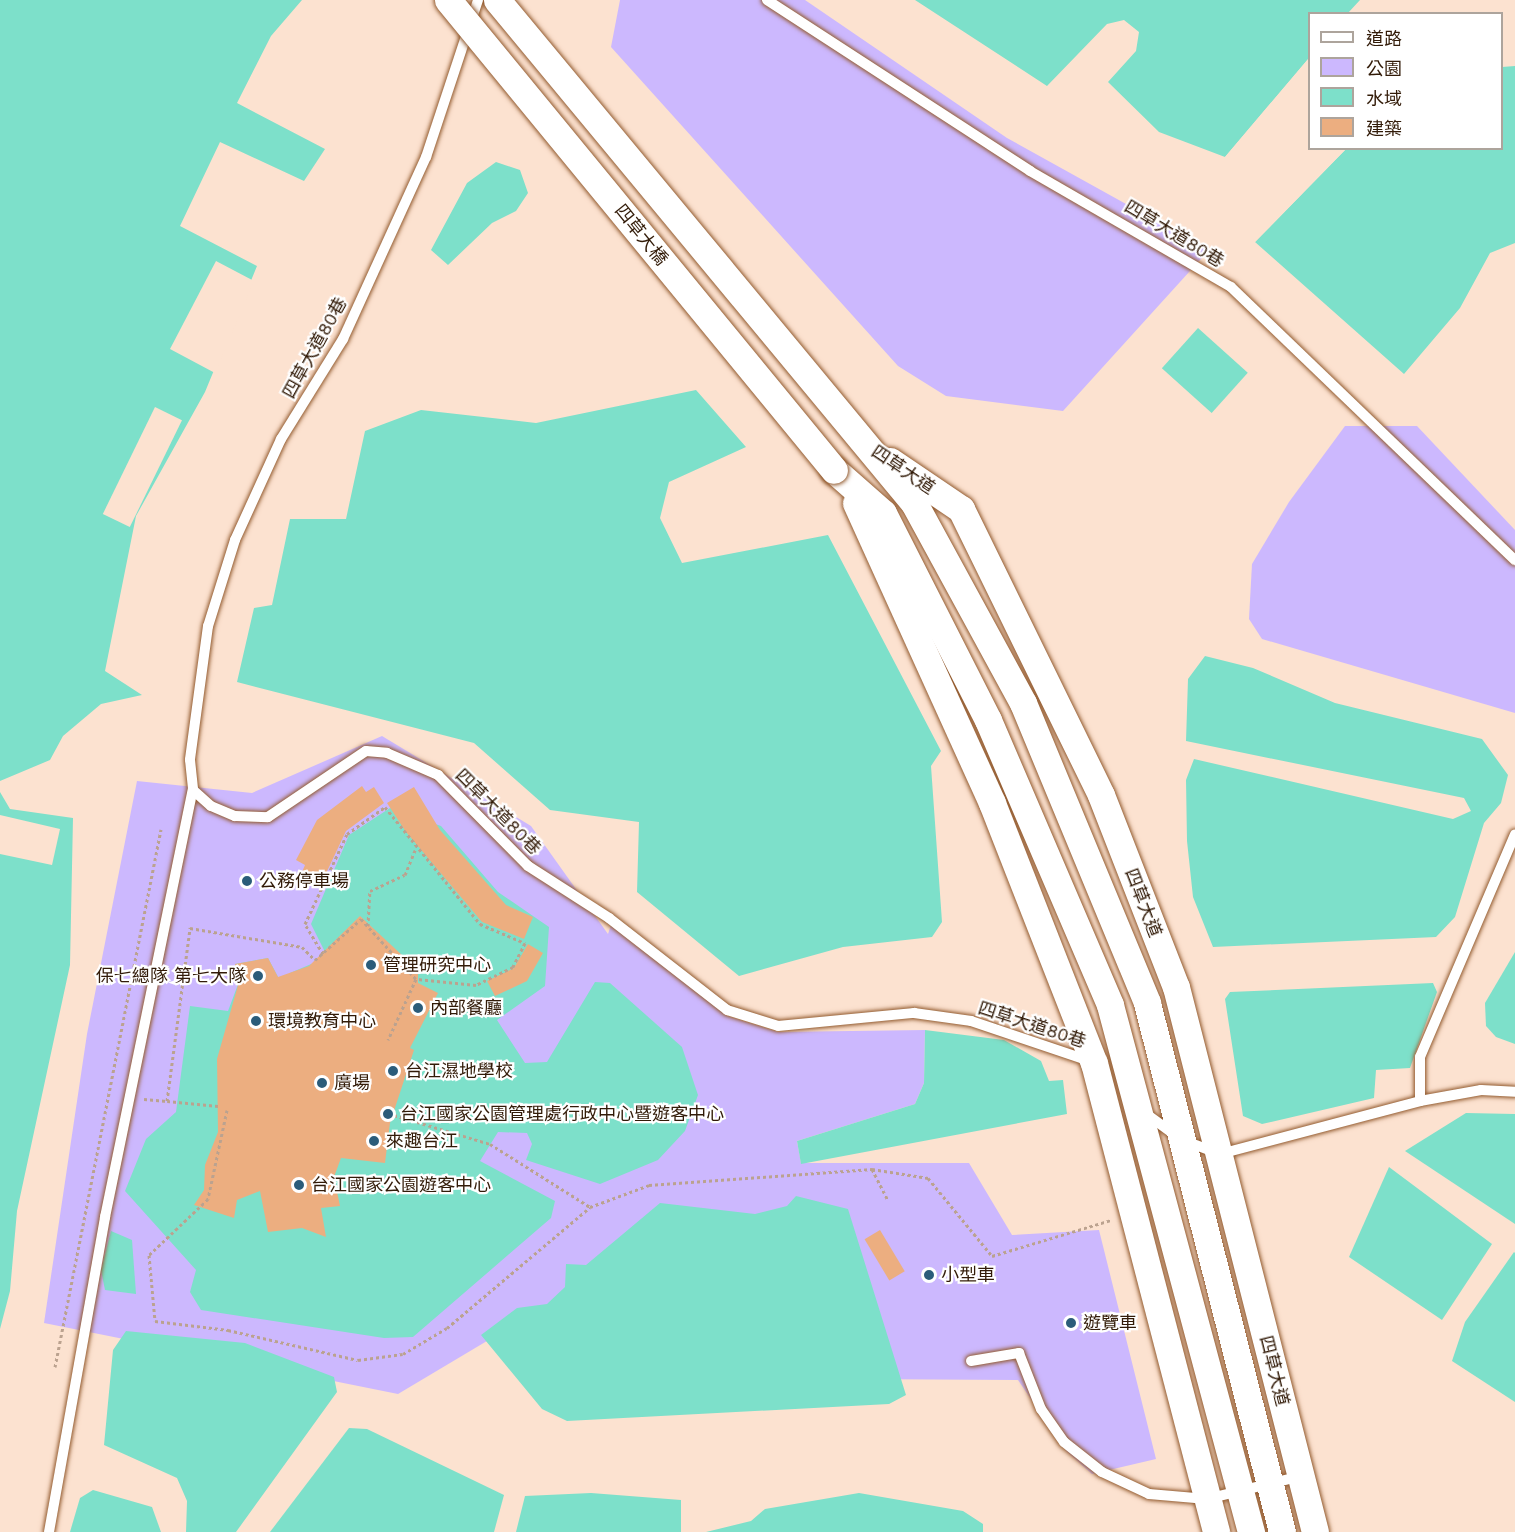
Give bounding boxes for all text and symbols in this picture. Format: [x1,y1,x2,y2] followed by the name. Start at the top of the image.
[1308,12,1503,150] legend
[1366,28,1402,49] text: 道路
[1366,58,1402,79] text: 公園
[1366,88,1402,109] text: 水域
[1366,118,1402,139] text: 建築
[1120,196,1228,272] street label: 四草大道80巷
[610,200,672,270] street label: 四草大橋
[278,294,352,402] street label: 四草大道80巷
[867,441,939,499] street label: 四草大道
[451,765,545,859] street label: 四草大道80巷
[1120,866,1166,940] street label: 四草大道
[259,870,349,892] place label: 公務停車場
[240,874,254,888] marker: 公務停車場
[383,954,491,976] place label: 管理研究中心
[364,958,378,972] marker: 管理研究中心
[96,965,246,987] place label: 保七總隊 第七大隊
[251,969,265,983] marker: 保七總隊 第七大隊
[430,997,502,1019] place label: 內部餐廳
[975,997,1089,1053] street label: 四草大道80巷
[411,1001,425,1015] marker: 內部餐廳
[268,1010,376,1032] place label: 環境教育中心
[249,1014,263,1028] marker: 環境教育中心
[405,1060,513,1082] place label: 台江濕地學校
[386,1064,400,1078] marker: 台江濕地學校
[334,1072,370,1094] place label: 廣場
[315,1076,329,1090] marker: 廣場
[400,1103,724,1125] place label: 台江國家公園管理處行政中心暨遊客中心
[381,1107,395,1121] marker: 台江國家公園管理處行政中心暨遊客中心
[386,1130,458,1152] place label: 來趣台江
[367,1134,381,1148] marker: 來趣台江
[311,1174,491,1196] place label: 台江國家公園遊客中心
[292,1178,306,1192] marker: 台江國家公園遊客中心
[941,1264,995,1286] place label: 小型車
[922,1268,936,1282] marker: 小型車
[1083,1312,1137,1334] place label: 遊覽車
[1064,1316,1078,1330] marker: 遊覽車
[1255,1333,1293,1409] street label: 四草大道

